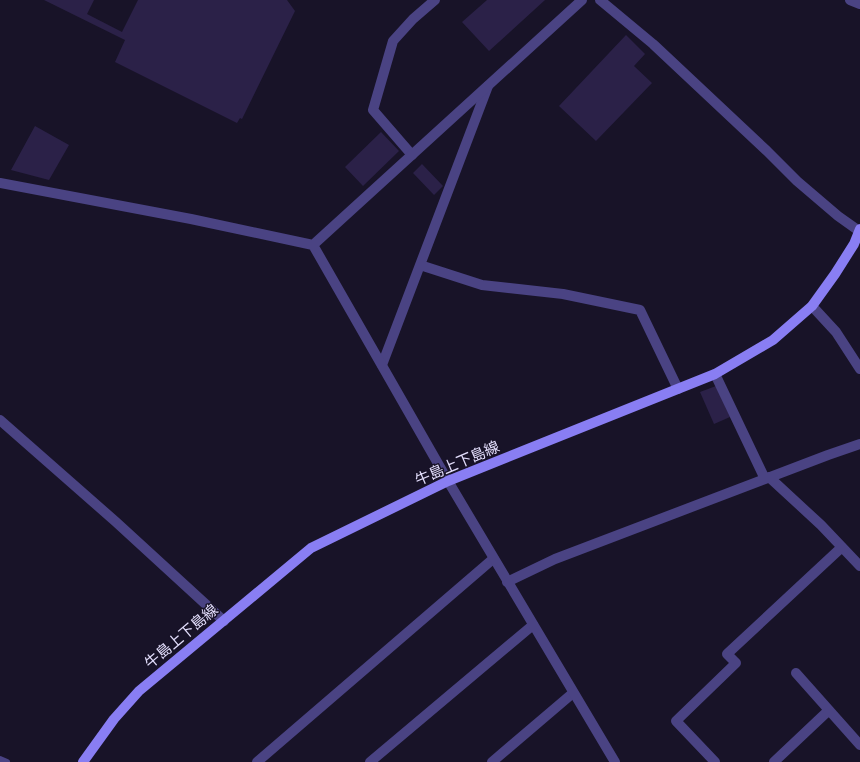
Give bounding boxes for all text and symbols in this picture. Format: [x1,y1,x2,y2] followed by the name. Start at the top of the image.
[411,435,503,491] street label: 牛島上下島線
[139,598,223,674] street label: 牛島上下島線

